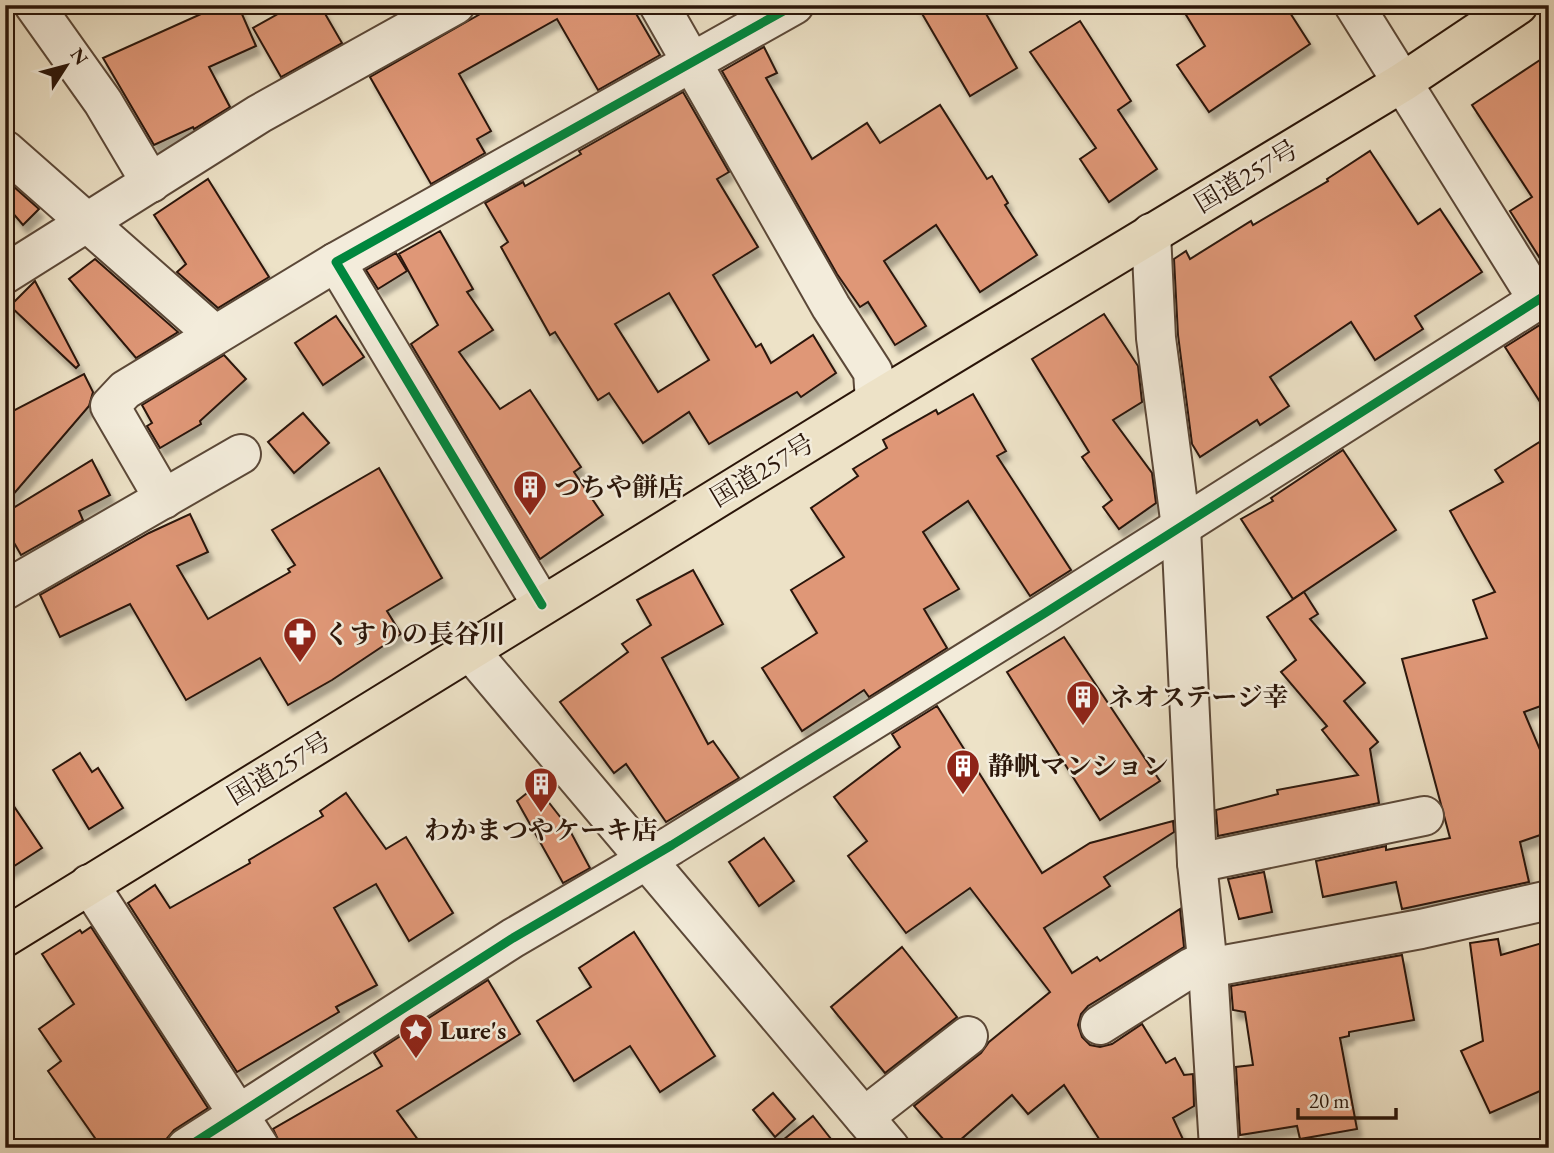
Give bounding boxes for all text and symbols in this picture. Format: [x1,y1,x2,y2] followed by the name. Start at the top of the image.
[32,32,102,102] north arrow
[65,43,94,70] text: N
[1188,132,1304,220] street label: 国道257号
[704,426,820,514] street label: 国道257号
[511,468,549,517] building icon: つちや餅店
[554,470,684,504] place label: つちや餅店
[281,615,319,664] pharmacy icon: くすりの長谷川
[324,617,506,651] place label: くすりの長谷川
[1064,678,1102,727] building icon: ネオステージ幸
[1108,680,1289,714] place label: ネオステージ幸
[221,724,337,812] street label: 国道257号
[944,747,982,796] building icon: 静帆マンション
[988,749,1169,783] place label: 静帆マンション
[522,765,560,814] building icon: わかまつやケーキ店
[424,813,658,847] place label: わかまつやケーキ店
[397,1011,435,1060] place icon: Lure's
[440,1013,506,1047] place label: Lure's
[1298,1076,1396,1120] scale bar
[1309,1087,1350,1114] text: 20 m

